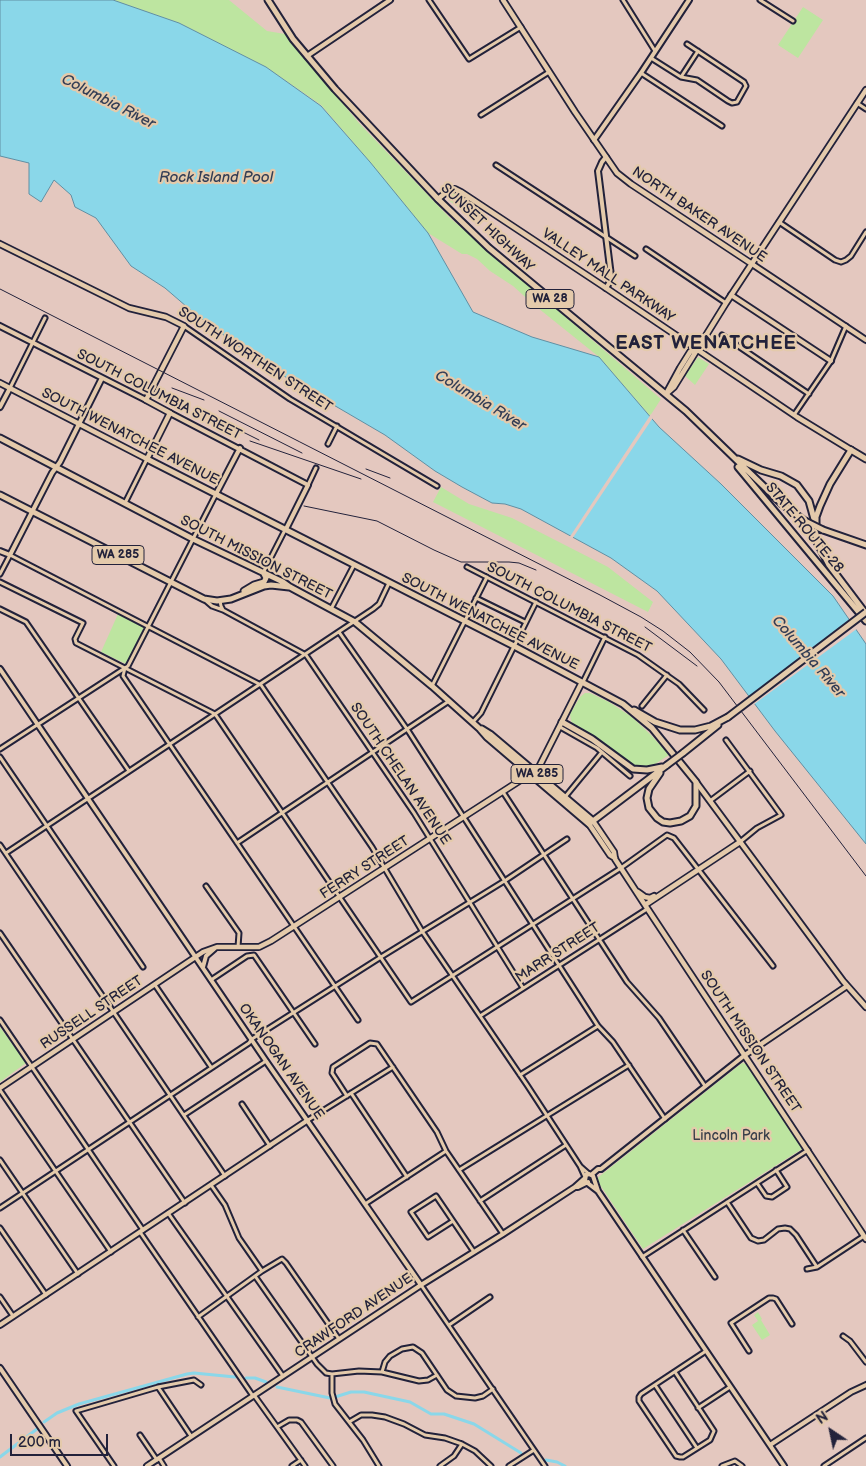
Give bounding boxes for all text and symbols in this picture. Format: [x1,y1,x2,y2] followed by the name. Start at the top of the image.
[58,71,158,133] water label: Columbia River
[628,164,770,266] street label: NORTH BAKER AVENUE
[159,169,273,187] water label: Rock Island Pool
[437,180,537,276] street label: SUNSET HIGHWAY
[538,225,678,327] street label: VALLEY MALL PARKWAY
[526,290,574,308] road number: WA 28
[175,304,335,416] street label: SOUTH WORTHEN STREET
[613,333,799,355] district label: EAST WENATCHEE
[74,346,244,444] street label: SOUTH COLUMBIA STREET
[431,367,529,435] water label: Columbia River
[39,385,221,489] street label: SOUTH WENATCHEE AVENUE
[761,480,847,576] street label: STATE ROUTE 28
[177,512,335,604] street label: SOUTH MISSION STREET
[92,546,144,564] road number: WA 285
[484,559,654,657] street label: SOUTH COLUMBIA STREET
[399,570,581,674] street label: SOUTH WENATCHEE AVENUE
[767,612,849,702] water label: Columbia River
[346,700,454,848] street label: SOUTH CHELAN AVENUE
[511,764,563,784] road number: WA 285
[317,833,413,903] street label: FERRY STREET
[512,919,604,987] street label: MARR STREET
[696,968,804,1116] street label: SOUTH MISSION STREET
[38,973,146,1053] street label: RUSSELL STREET
[235,1001,327,1123] street label: OKANOGAN AVENUE
[692,1128,770,1144] park label: Lincoln Park
[292,1270,416,1362] street label: CRAWFORD AVENUE
[806,1406,856,1456] north arrow
[813,1408,831,1428] text: N
[12,1424,110,1456] scale bar
[18,1433,61,1452] text: 200 m

